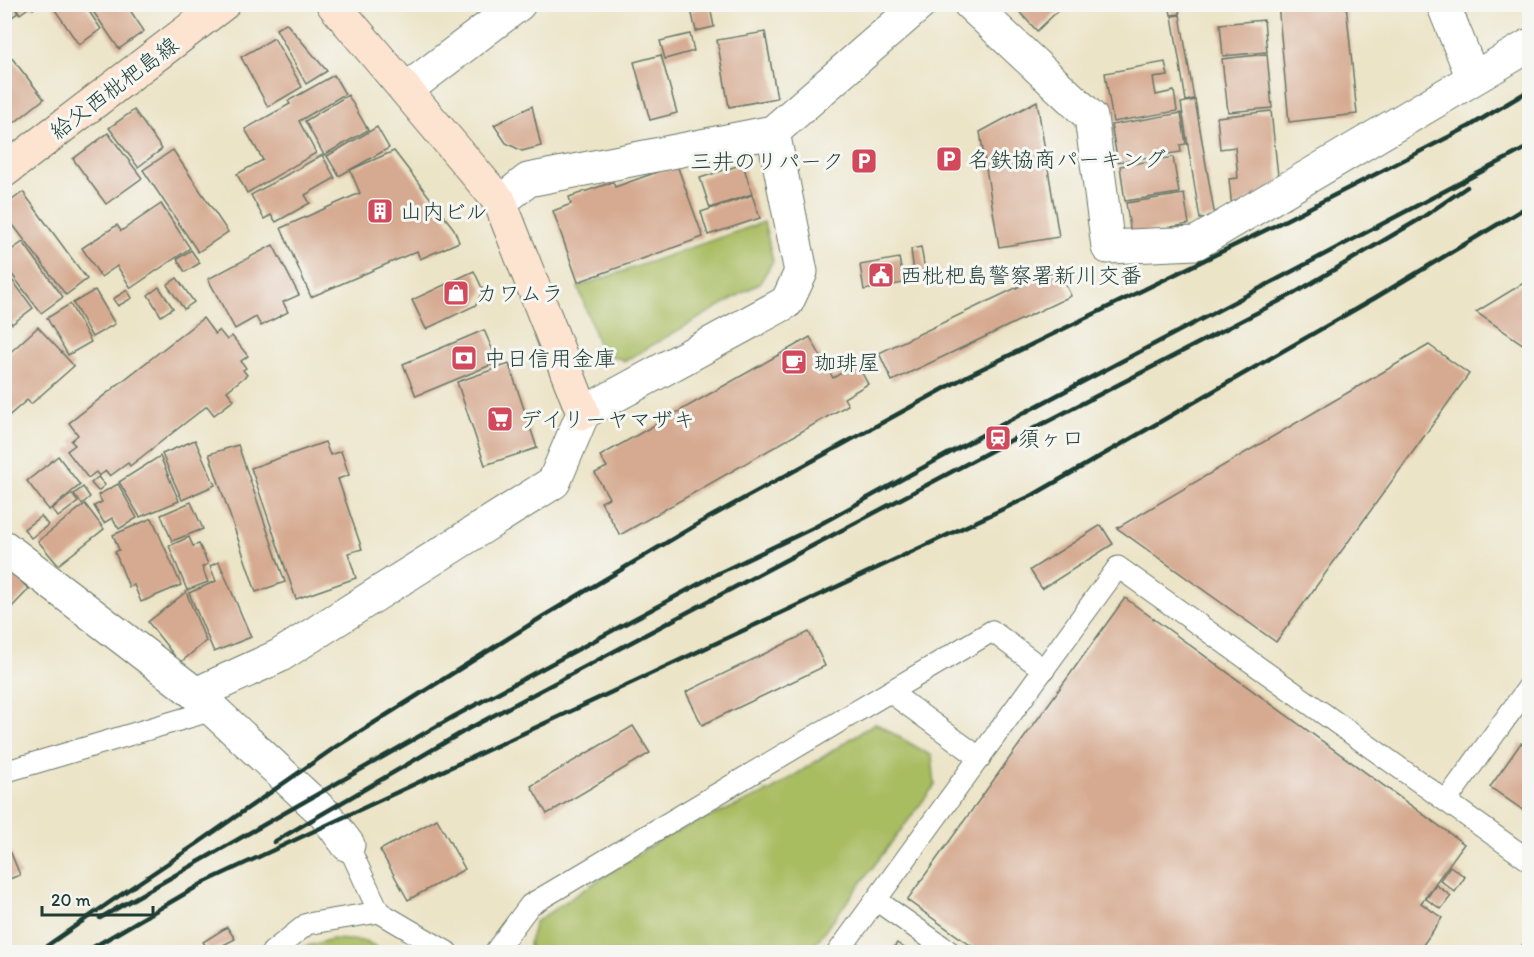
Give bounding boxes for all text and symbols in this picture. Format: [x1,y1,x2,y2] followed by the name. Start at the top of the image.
[44,31,184,145] street label: 給父西枇杷島線
[934,144,964,174] parking icon: 名鉄協商パーキング
[849,146,879,176] parking icon: 三井のリパーク
[968,146,1166,173] place label: 名鉄協商パーキング
[690,148,844,175] place label: 三井のリパーク
[365,196,395,226] building icon: 山内ビル
[400,198,488,225] place label: 山内ビル
[866,260,896,290] public building icon: 西枇杷島警察署新川交番
[900,262,1142,289] place label: 西枇杷島警察署新川交番
[441,278,471,308] shop icon: カワムラ
[476,280,564,307] place label: カワムラ
[449,343,479,373] bank icon: 中日信用金庫
[484,345,616,372] place label: 中日信用金庫
[779,347,809,377] cafe icon: 珈琲屋
[814,349,880,376] place label: 珈琲屋
[485,404,515,434] supermarket icon: デイリーヤマザキ
[520,406,695,433] place label: デイリーヤマザキ
[983,423,1013,453] station icon: 須ヶ口
[1018,425,1084,452] place label: 須ヶ口
[42,879,153,917] scale bar
[51,889,91,911] text: 20 m

